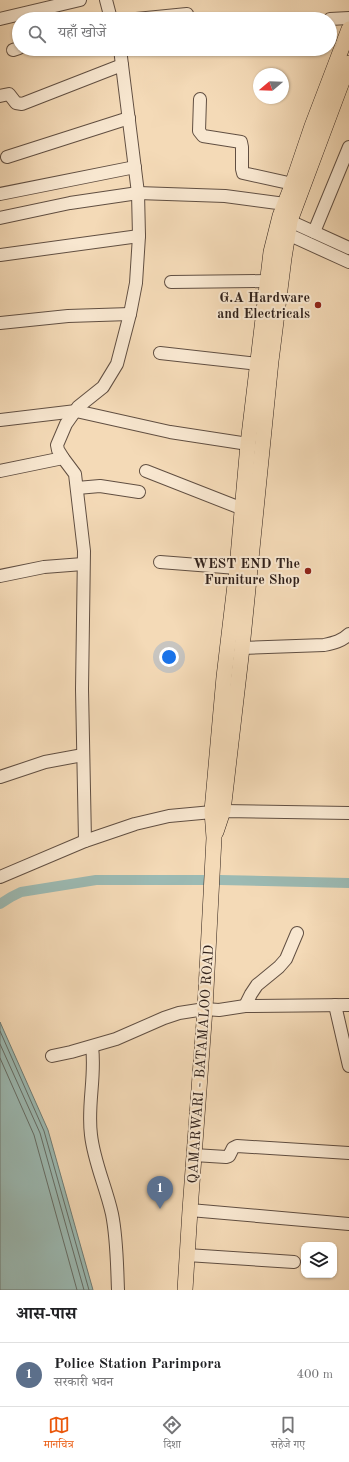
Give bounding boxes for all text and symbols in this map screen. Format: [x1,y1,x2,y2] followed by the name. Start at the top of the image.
[12,12,337,56] search box
[26,23,48,45] icon: search
[58,26,106,41] text: यहाँ खोजें
[253,68,289,104] north arrow
[217,291,310,321] place label: G.A Hardware and Electricals
[313,300,323,310] marker: G.A Hardware and Electricals
[193,557,300,587] place label: WEST END The Furniture Shop
[303,566,313,576] marker: WEST END The Furniture Shop
[159,647,179,667] your location
[186,944,216,1184] street label: QAMARWARI - BATAMALOO ROAD
[147,1176,173,1209] pin: 1
[301,1242,337,1278] map controls
[301,1242,337,1278] button: layers
[16,1306,76,1323] text: आस-पास
[54,1357,221,1372] text: Police Station Parimpora
[25,1368,33,1381] text: 1
[296,1368,333,1381] text: 400 m
[54,1376,113,1389] text: सरकारी भवन
[44,1414,74,1455] tab: मानचित्र
[161,1414,183,1455] tab: दिशा
[271,1414,305,1455] tab: सहेजे गए

